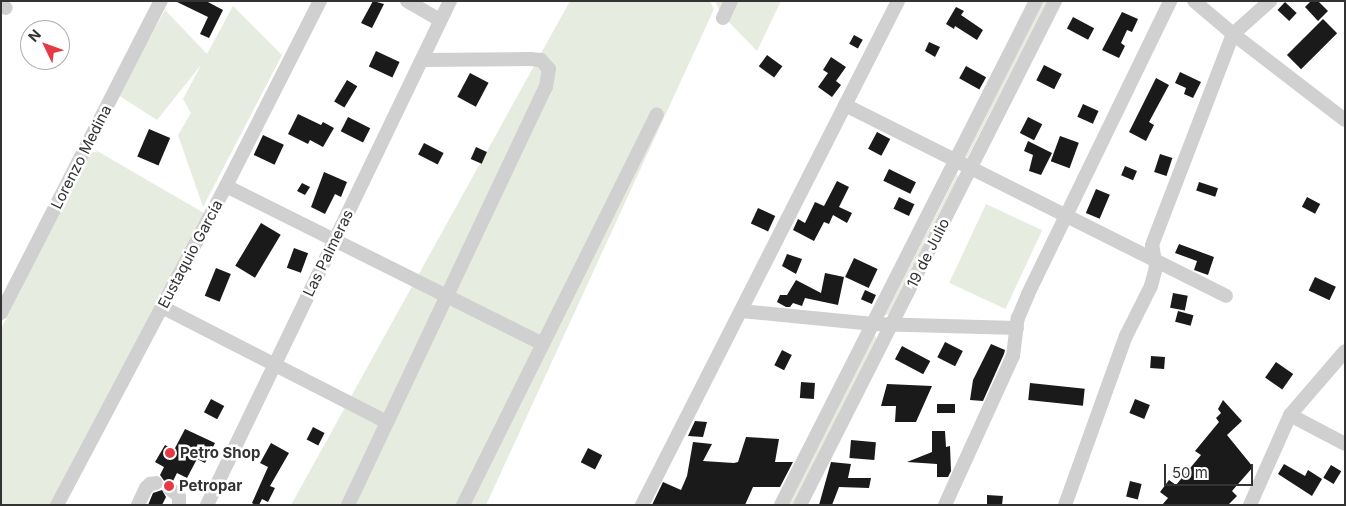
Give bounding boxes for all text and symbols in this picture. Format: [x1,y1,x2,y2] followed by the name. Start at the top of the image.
[20,20,70,70] north arrow
[24,26,44,45] text: N
[47,102,115,212] street label: Lorenzo Medina
[154,197,226,311] street label: Eustaquio García
[299,207,357,299] street label: Las Palmeras
[903,215,953,291] street label: 19 de Julio
[180,444,260,462] place label: Petro Shop
[164,447,176,459] marker: Petro Shop
[1166,454,1255,486] scale bar
[1172,463,1208,482] text: 50 m
[179,477,242,495] place label: Petropar
[163,480,175,492] marker: Petropar

